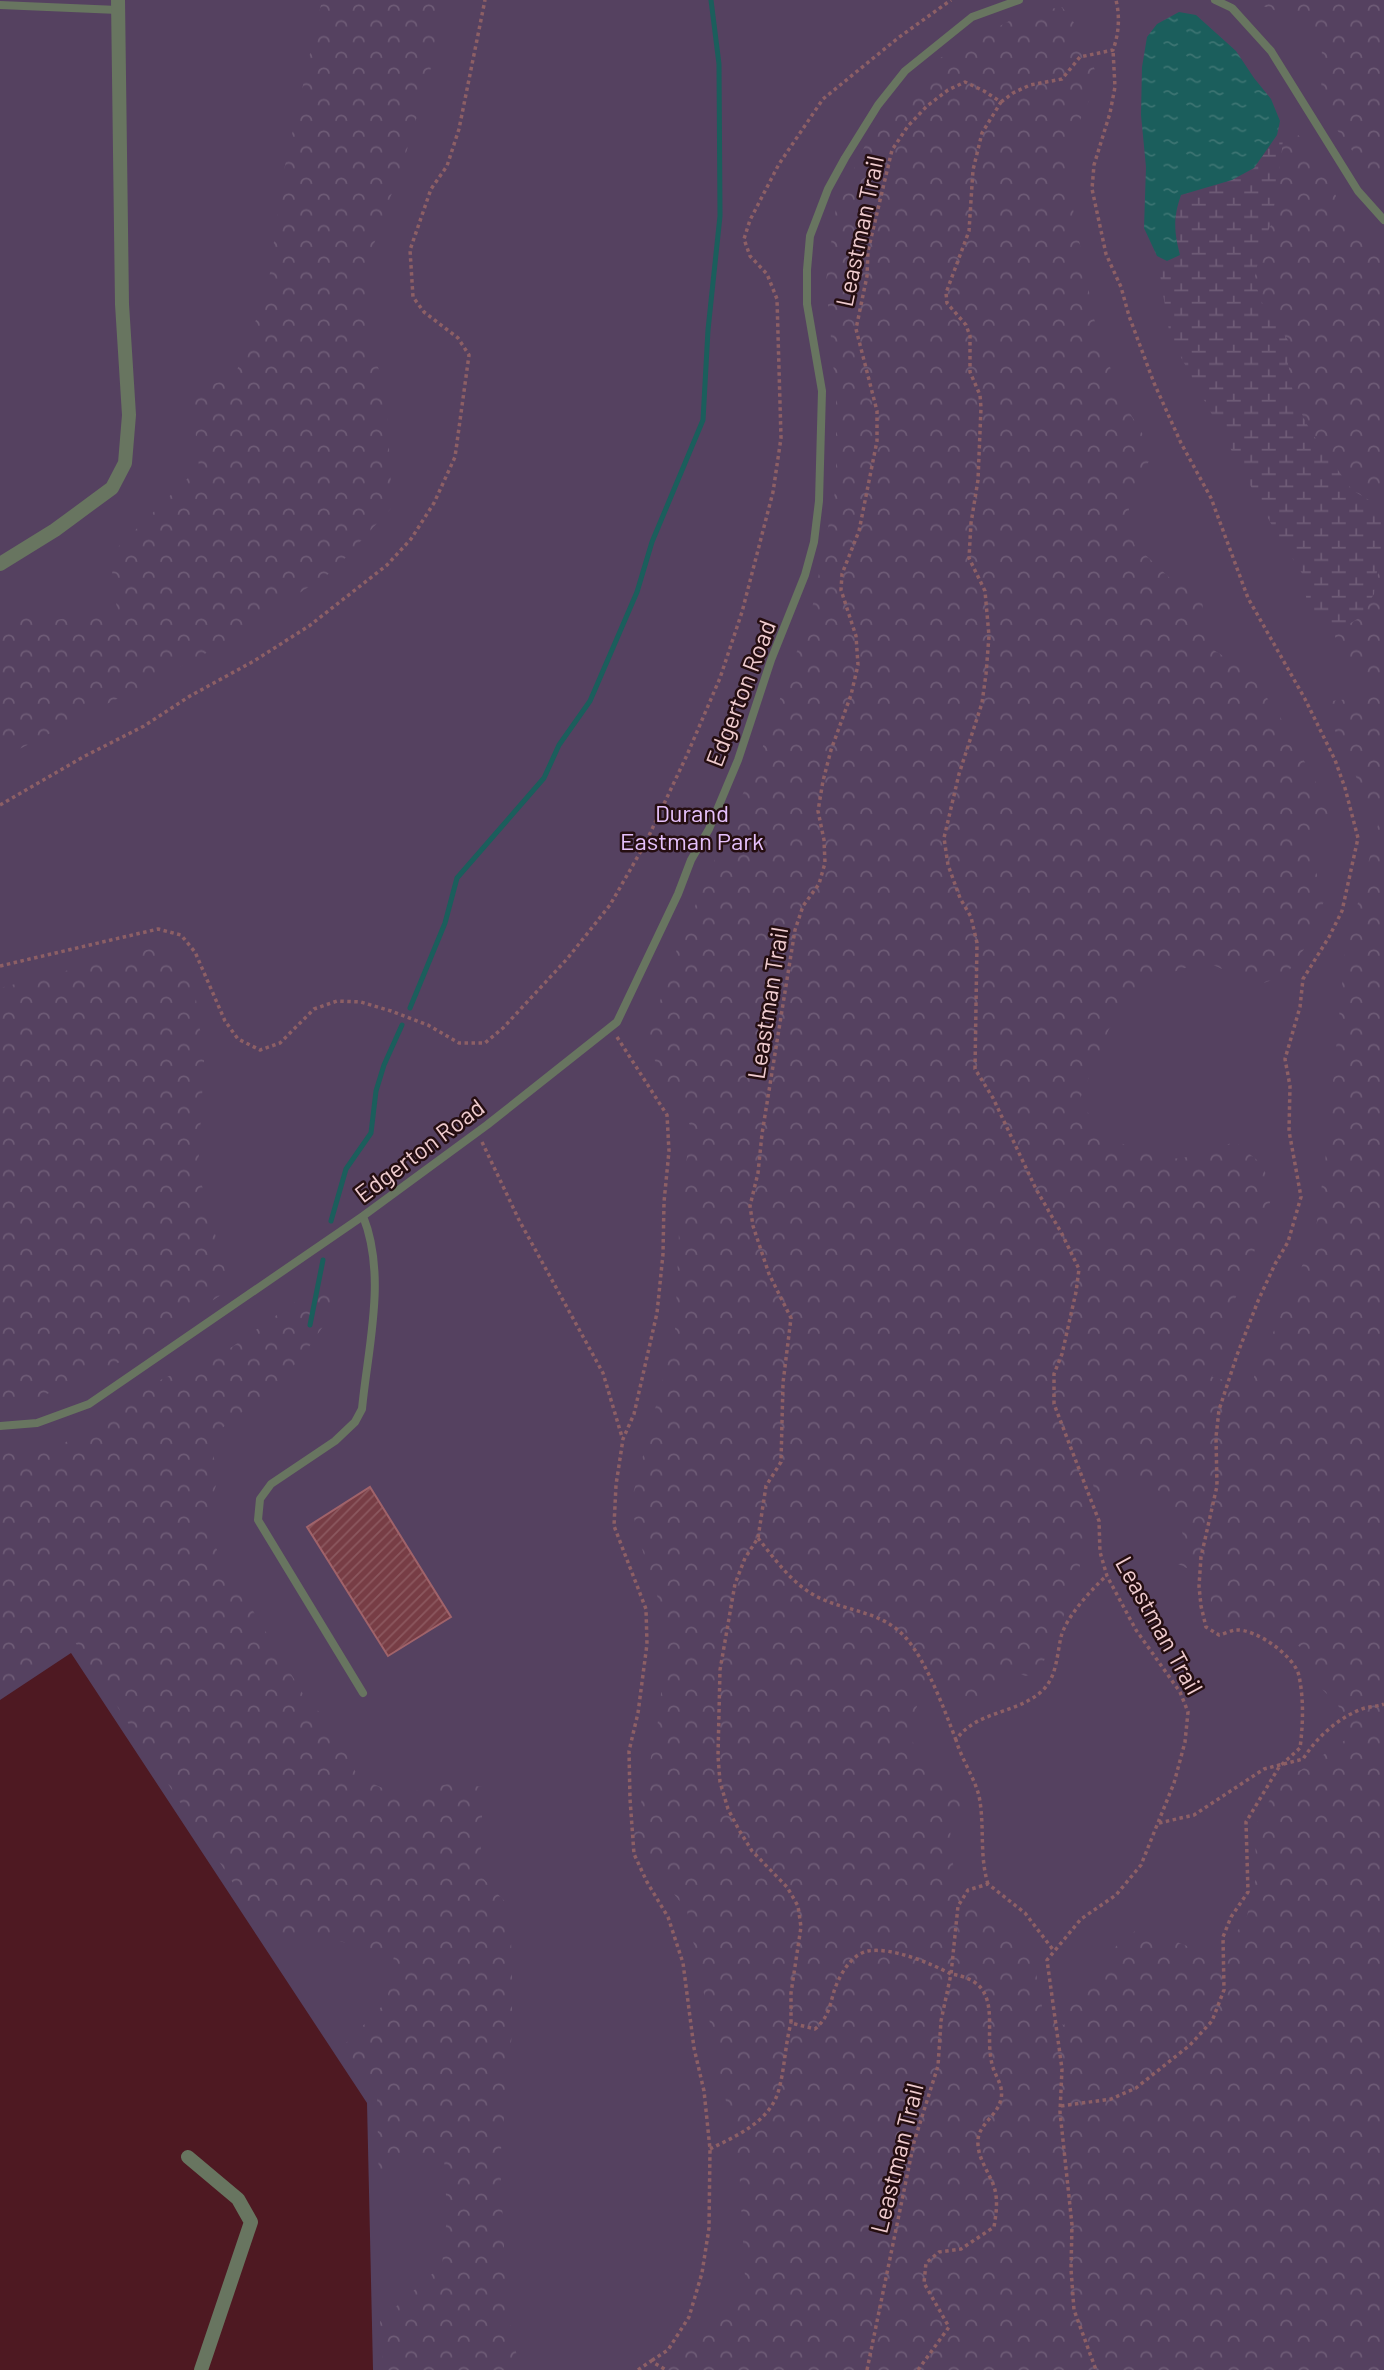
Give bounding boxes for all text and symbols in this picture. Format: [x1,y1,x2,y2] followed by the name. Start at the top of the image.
[829,153,889,309] street label: Leastman Trail
[699,616,781,770] street label: Edgerton Road
[620,798,764,855] park label: Durand Eastman Park
[741,925,793,1081] street label: Leastman Trail
[349,1092,489,1208] street label: Edgerton Road
[1110,1551,1210,1699] street label: Leastman Trail
[863,2080,929,2236] street label: Leastman Trail

